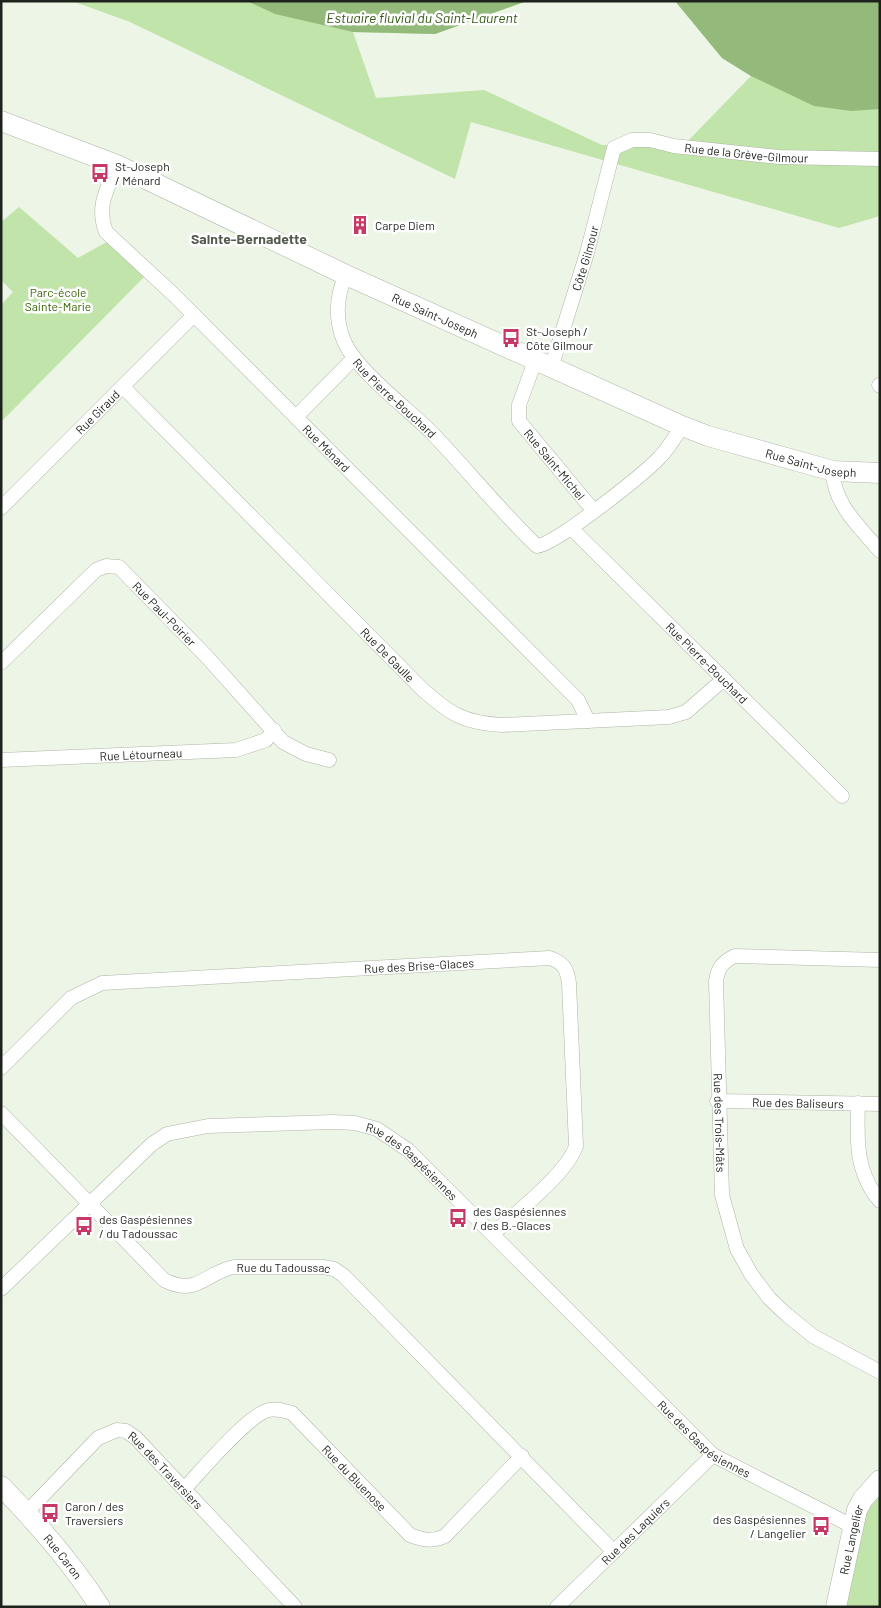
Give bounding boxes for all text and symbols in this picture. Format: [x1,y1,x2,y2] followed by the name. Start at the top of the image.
[326,9,518,26] water label: Estuaire fluvial du Saint-Laurent
[684,140,809,165] street label: Rue de la Grève-Gilmour
[115,159,170,187] place label: St-Joseph / Ménard
[89,162,111,184] bus stop icon: St-Joseph / Ménard
[349,214,371,236] building icon: Carpe Diem
[375,218,435,232] place label: Carpe Diem
[569,224,601,292] street label: Côte Gilmour
[191,230,307,247] district label: Sainte-Bernadette
[25,285,91,313] park label: Parc-école Sainte-Marie
[390,290,481,341] street label: Rue Saint-Joseph
[526,324,594,352] place label: St-Joseph / Côte Gilmour
[500,327,522,349] bus stop icon: St-Joseph / Côte Gilmour
[350,355,440,440] street label: Rue Pierre-Bouchard
[72,387,122,437] street label: Rue Giraud
[300,421,353,475] street label: Rue Ménard
[522,426,588,502] street label: Rue Saint-Michel
[764,445,857,479] street label: Rue Saint-Joseph
[130,579,200,649] street label: Rue Paul-Poirier
[663,619,751,706] street label: Rue Pierre-Bouchard
[358,624,418,685] street label: Rue De Gaulle
[99,745,182,763] street label: Rue Létourneau
[364,955,475,975] street label: Rue des Brise-Glaces
[712,1073,728,1173] street label: Rue des Trois-Mâts
[752,1095,844,1110] street label: Rue des Baliseurs
[365,1119,461,1203] street label: Rue des Gaspésiennes
[473,1204,566,1232] place label: des Gaspésiennes / des B.-Glaces
[447,1207,469,1229] bus stop icon: des Gaspésiennes / des B.-Glaces
[99,1212,192,1240] place label: des Gaspésiennes / du Tadoussac
[73,1215,95,1237] bus stop icon: des Gaspésiennes / du Tadoussac
[237,1260,332,1275] street label: Rue du Tadoussac
[655,1397,753,1480] street label: Rue des Gaspésiennes
[126,1428,206,1512] street label: Rue des Traversiers
[320,1442,390,1514] street label: Rue du Bluenose
[598,1495,672,1567] street label: Rue des Laquiers
[65,1499,124,1527] place label: Caron / des Traversiers
[836,1501,866,1576] street label: Rue Langelier
[39,1502,61,1524] bus stop icon: Caron / des Traversiers
[713,1512,807,1540] place label: des Gaspésiennes / Langelier
[810,1515,832,1537] bus stop icon: des Gaspésiennes / Langelier
[41,1531,85,1581] street label: Rue Caron

